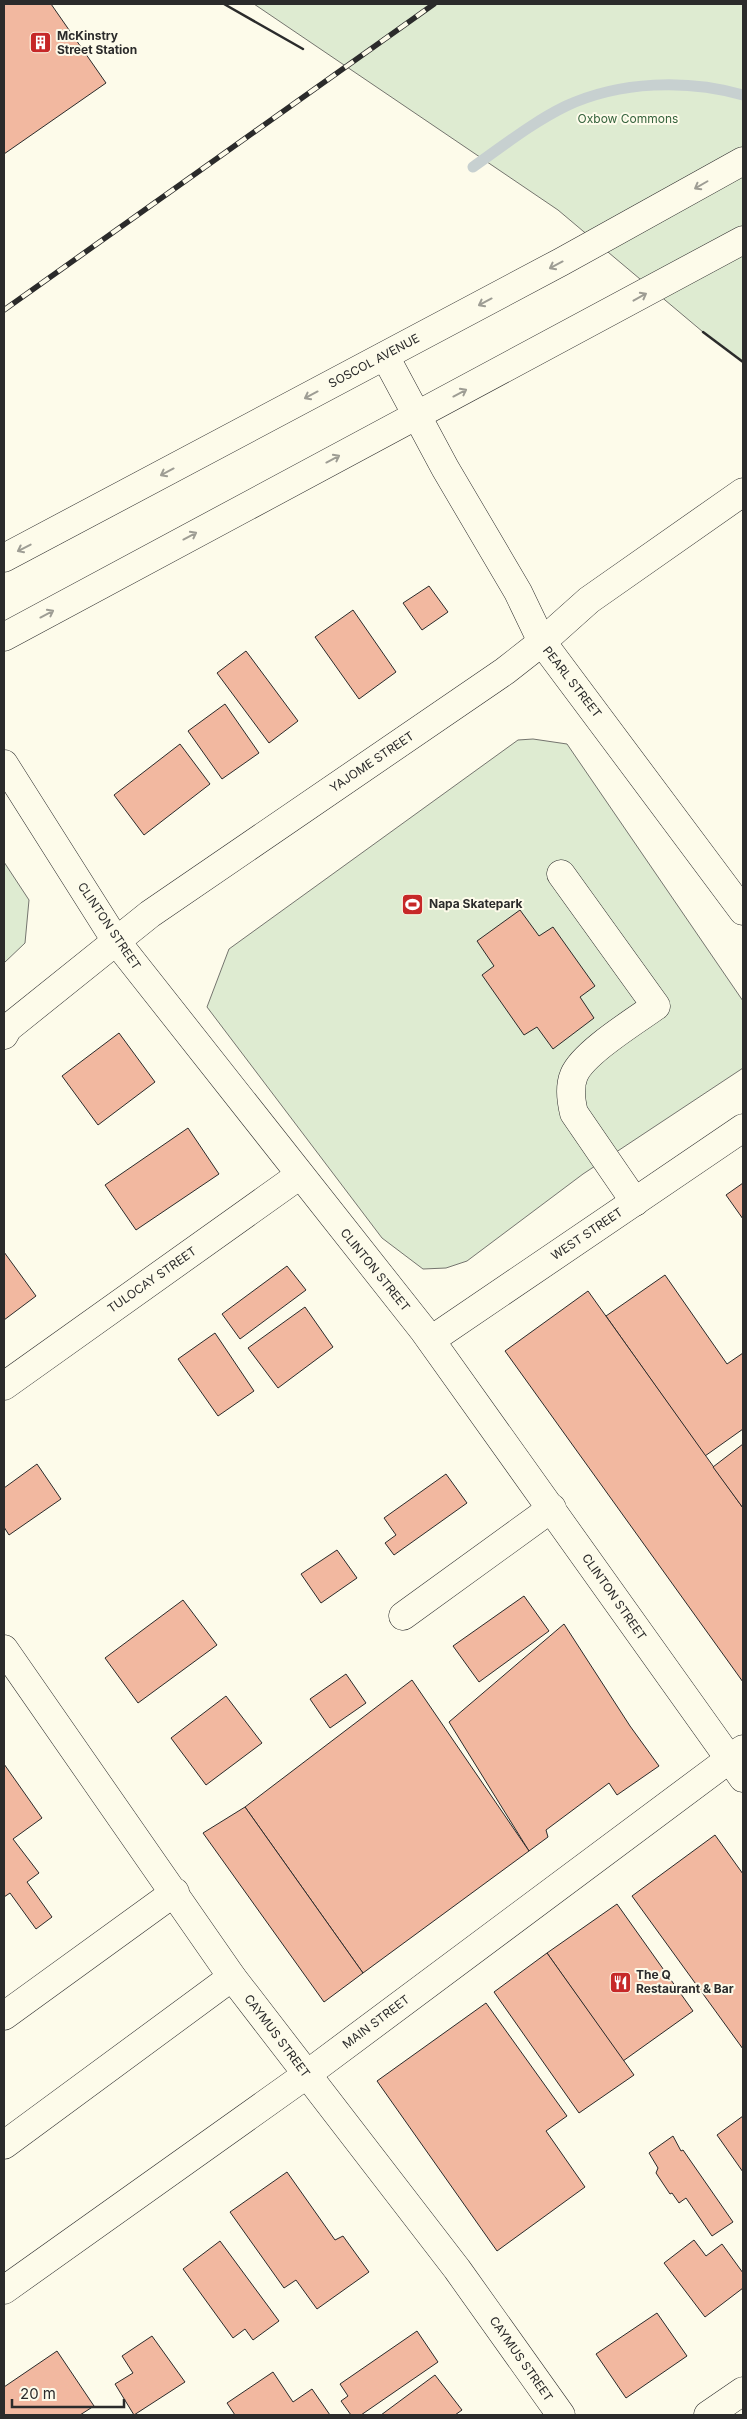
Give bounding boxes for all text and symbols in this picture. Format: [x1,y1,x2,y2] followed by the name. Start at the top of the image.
[57,28,137,57] place label: McKinstry Street Station
[29,31,53,55] building icon: McKinstry Street Station
[578,111,678,126] park label: Oxbow Commons
[694,181,708,191] one-way arrow
[549,260,563,270] one-way arrow
[632,292,647,302] one-way arrow
[478,298,493,307] one-way arrow
[326,330,422,391] street label: SOSCOL AVENUE
[452,388,467,398] one-way arrow
[303,390,318,400] one-way arrow
[325,454,340,464] one-way arrow
[160,467,175,477] one-way arrow
[182,531,196,541] one-way arrow
[17,544,32,553] one-way arrow
[39,609,54,618] one-way arrow
[540,643,605,721] street label: PEARL STREET
[327,728,417,795] street label: YAJOME STREET
[75,879,144,972] street label: CLINTON STREET
[401,892,425,916] sports icon: Napa Skatepark
[429,896,523,911] place label: Napa Skatepark
[548,1204,626,1263] street label: WEST STREET
[337,1225,414,1314] street label: CLINTON STREET
[104,1243,199,1316] street label: TULOCAY STREET
[579,1551,650,1643] street label: CLINTON STREET
[636,1967,734,1996] place label: The Q Restaurant & Bar
[608,1970,632,1994] restaurant icon: The Q Restaurant & Bar
[241,1991,314,2080] street label: CAYMUS STREET
[339,1991,412,2052] street label: MAIN STREET
[487,2313,556,2404] street label: CAYMUS STREET
[12,2376,125,2408] scale bar
[20,2384,56,2403] text: 20 m

